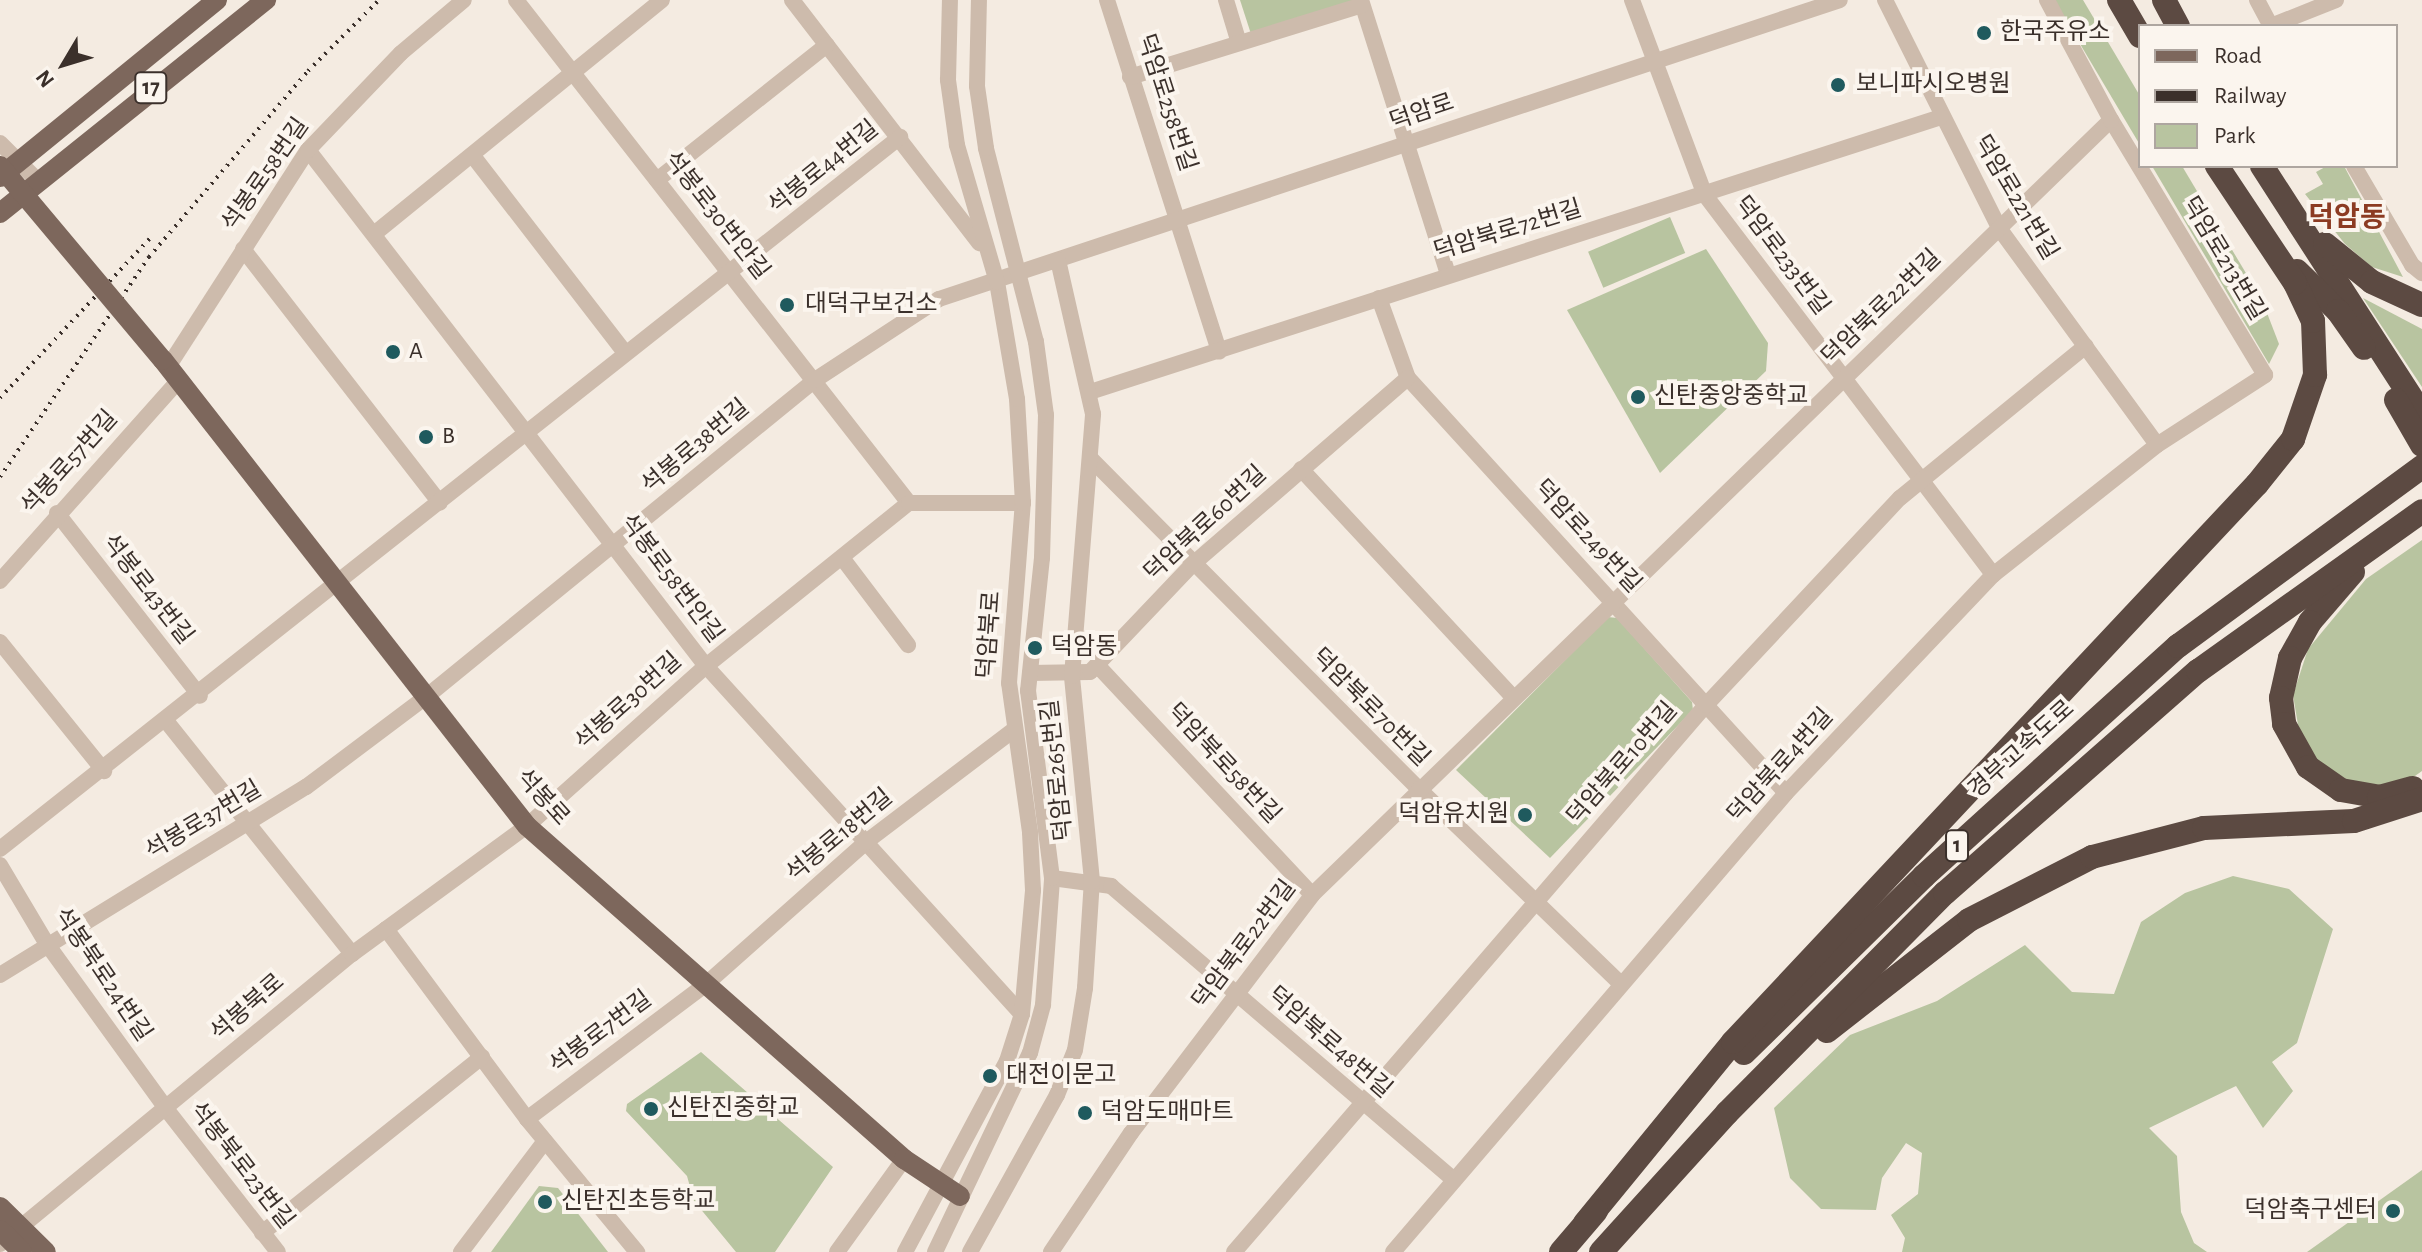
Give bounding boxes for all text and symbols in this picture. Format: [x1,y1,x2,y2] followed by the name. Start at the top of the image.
[2000,19,2110,47] place label: 한국주유소
[24,24,104,104] north arrow
[1975,24,1993,42] marker: 한국주유소
[2138,24,2398,168] legend
[1130,31,1202,175] street label: 덕암로258번길
[2214,44,2262,68] text: Road
[32,66,58,92] text: N
[133,70,169,106] road number: 17
[1856,71,2011,99] place label: 보니파시오병원
[1827,74,1849,96] marker: 보니파시오병원
[2214,84,2286,108] text: Railway
[1386,89,1458,137] street label: 덕암로
[216,113,316,237] street label: 석봉로58번길
[763,115,885,221] street label: 석봉로44번길
[2214,124,2255,148] text: Park
[1966,130,2064,266] street label: 덕암로221번길
[657,146,775,286] street label: 석봉로30번안길
[1727,191,1835,321] street label: 덕암로233번길
[2175,192,2271,326] street label: 덕암로213번길
[1430,195,1586,267] street label: 덕암북로72번길
[2308,201,2386,235] district label: 덕암동
[1816,244,1948,372] street label: 덕암북로22번길
[805,291,937,319] place label: 대덕구보건소
[776,294,798,316] marker: 대덕구보건소
[409,338,423,366] place label: A
[384,343,402,361] marker: A
[1654,383,1809,411] place label: 신탄중앙중학교
[1629,388,1647,406] marker: 신탄중앙중학교
[636,394,756,500] street label: 석봉로38번길
[16,405,124,521] street label: 석봉로57번길
[442,423,455,451] place label: B
[417,428,435,446] marker: B
[1139,460,1273,588] street label: 덕암북로60번길
[1527,474,1647,600] street label: 덕암로249번길
[613,509,729,649] street label: 석봉로58번안길
[95,529,199,651] street label: 석봉로43번길
[973,590,1007,680] street label: 덕암북로
[1051,634,1117,662] place label: 덕암동
[1026,639,1044,657] marker: 덕암동
[1305,643,1435,773] street label: 덕암북로70번길
[570,647,688,757] street label: 석봉로30번길
[1963,695,2081,805] street label: 경부고속도로
[1562,697,1684,831] street label: 덕암북로10번길
[1036,698,1080,842] street label: 덕암로265번길
[1160,698,1286,830] street label: 덕암북로58번길
[1722,703,1840,829] street label: 덕암북로4번길
[509,764,575,832] street label: 석봉로
[141,775,267,867] street label: 석봉로37번길
[781,783,899,889] street label: 석봉로18번길
[1399,801,1509,829] place label: 덕암유치원
[1516,806,1534,824] marker: 덕암유치원
[1945,828,1969,864] road number: 1
[1187,875,1303,1015] street label: 덕암북로22번길
[47,903,157,1047] street label: 석봉북로24번길
[205,968,291,1048] street label: 석봉북로
[1261,981,1397,1105] street label: 덕암북로48번길
[544,985,658,1081] street label: 석봉로7번길
[1006,1062,1116,1090] place label: 대전이문고
[981,1067,999,1085] marker: 대전이문고
[667,1095,799,1123] place label: 신탄진중학교
[182,1097,300,1235] street label: 석봉북로23번길
[1101,1099,1233,1127] place label: 덕암도매마트
[642,1100,660,1118] marker: 신탄진중학교
[1076,1104,1094,1122] marker: 덕암도매마트
[561,1188,716,1216] place label: 신탄진초등학교
[536,1193,554,1211] marker: 신탄진초등학교
[2245,1197,2377,1225] place label: 덕암축구센터
[2384,1202,2402,1220] marker: 덕암축구센터

